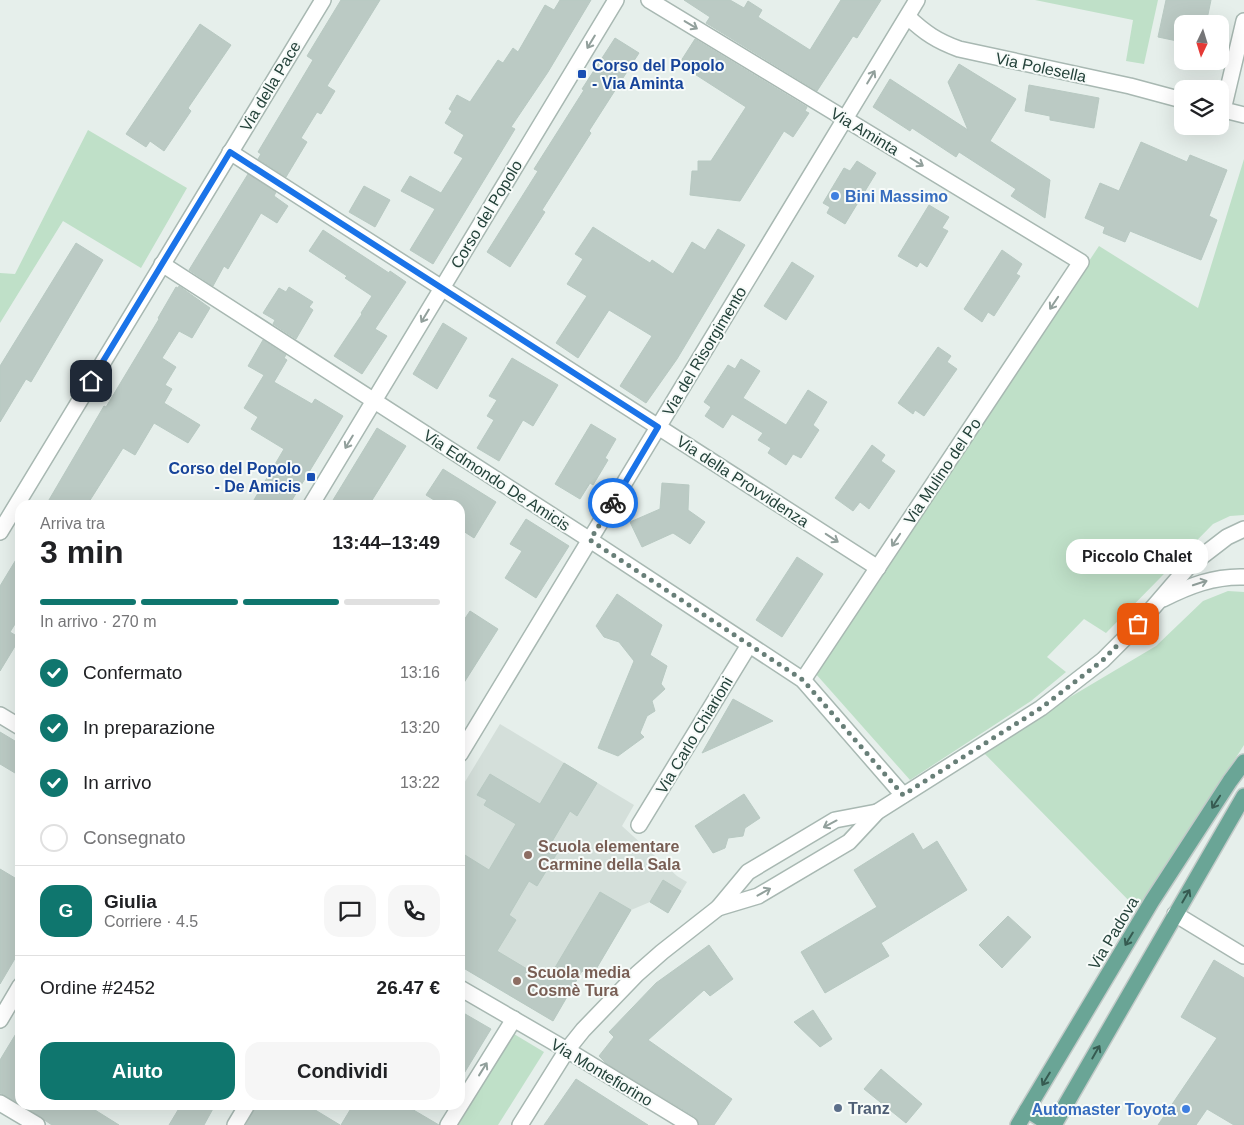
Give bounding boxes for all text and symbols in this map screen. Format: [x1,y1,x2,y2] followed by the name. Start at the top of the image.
[1174,15,1229,70] north arrow
[1174,15,1229,135] map controls
[684,21,698,31] one-way arrow
[585,34,595,48] one-way arrow
[237,38,304,134] street label: Via della Pace
[994,50,1088,85] street label: Via Polesella
[592,57,725,92] place label: Corso del Popolo - Via Aminta
[576,68,588,80] marker: Corso del Popolo - Via Aminta
[867,70,877,84] one-way arrow
[1174,80,1229,135] button: layers
[828,105,902,158] street label: Via Aminta
[448,157,525,271] street label: Corso del Popolo
[910,158,924,168] one-way arrow
[845,188,948,205] place label: Bini Massimo
[829,190,841,202] marker: Bini Massimo
[659,284,750,419] street label: Via del Risorgimento
[1048,296,1059,310] one-way arrow
[420,308,430,322] one-way arrow
[70,360,112,402] pin
[77,367,105,395] icon: home
[901,415,984,528] street label: Via Mulino del Po
[420,427,573,534] street label: Via Edmondo De Amicis
[674,432,812,530] street label: Via della Provvidenza
[343,435,353,449] one-way arrow
[169,460,301,495] place label: Corso del Popolo - De Amicis
[305,471,317,483] marker: Corso del Popolo - De Amicis
[588,478,638,528] courier
[599,489,627,517] icon: bike
[40,515,105,532] text: Arriva tra
[332,532,440,553] text: 13:44–13:49
[825,533,839,543] one-way arrow
[891,533,901,547] one-way arrow
[40,534,124,570] text: 3 min
[1067,539,1209,574] callout: Piccolo Chalet
[1082,548,1192,565] text: Piccolo Chalet
[1192,578,1208,588] one-way arrow
[1117,603,1159,645] pin
[1124,610,1152,638] icon: bag
[40,613,156,630] text: In arrivo · 270 m
[40,659,68,687] icon: check
[83,662,182,683] text: Confermato
[400,664,440,681] text: 13:16
[653,674,736,797] street label: Via Carlo Chiarioni
[40,714,68,742] icon: check
[83,717,215,738] text: In preparazione
[400,719,440,736] text: 13:20
[40,769,68,797] icon: check
[83,772,152,793] text: In arrivo
[400,774,440,791] text: 13:22
[1211,795,1221,809] one-way arrow
[823,819,838,829] one-way arrow
[83,827,185,848] text: Consegnato
[538,838,680,873] place label: Scuola elementare Carmine della Sala
[522,849,534,861] marker: Scuola elementare Carmine della Sala
[324,885,376,937] button: chat
[388,885,440,937] button: phone
[757,887,771,897] one-way arrow
[1181,890,1191,904] one-way arrow
[104,891,157,912] text: Giulia
[1085,894,1142,973] street label: Via Padova
[59,900,73,921] text: G
[104,913,198,930] text: Corriere · 4.5
[1124,932,1134,946] one-way arrow
[527,964,630,999] place label: Scuola media Cosmè Tura
[511,975,523,987] marker: Scuola media Cosmè Tura
[40,977,155,998] text: Ordine #2452
[377,977,440,998] text: 26.47 €
[548,1035,656,1109] street label: Via Montefiorino
[40,1042,235,1100] button: Aiuto
[245,1042,440,1100] button: Condividi
[1091,1045,1101,1060] one-way arrow
[478,1062,488,1076] one-way arrow
[1040,1071,1050,1085] one-way arrow
[848,1100,890,1117] place label: Tranz
[1031,1101,1176,1118] place label: Automaster Toyota
[832,1102,844,1114] marker: Tranz
[1180,1103,1192,1115] marker: Automaster Toyota

